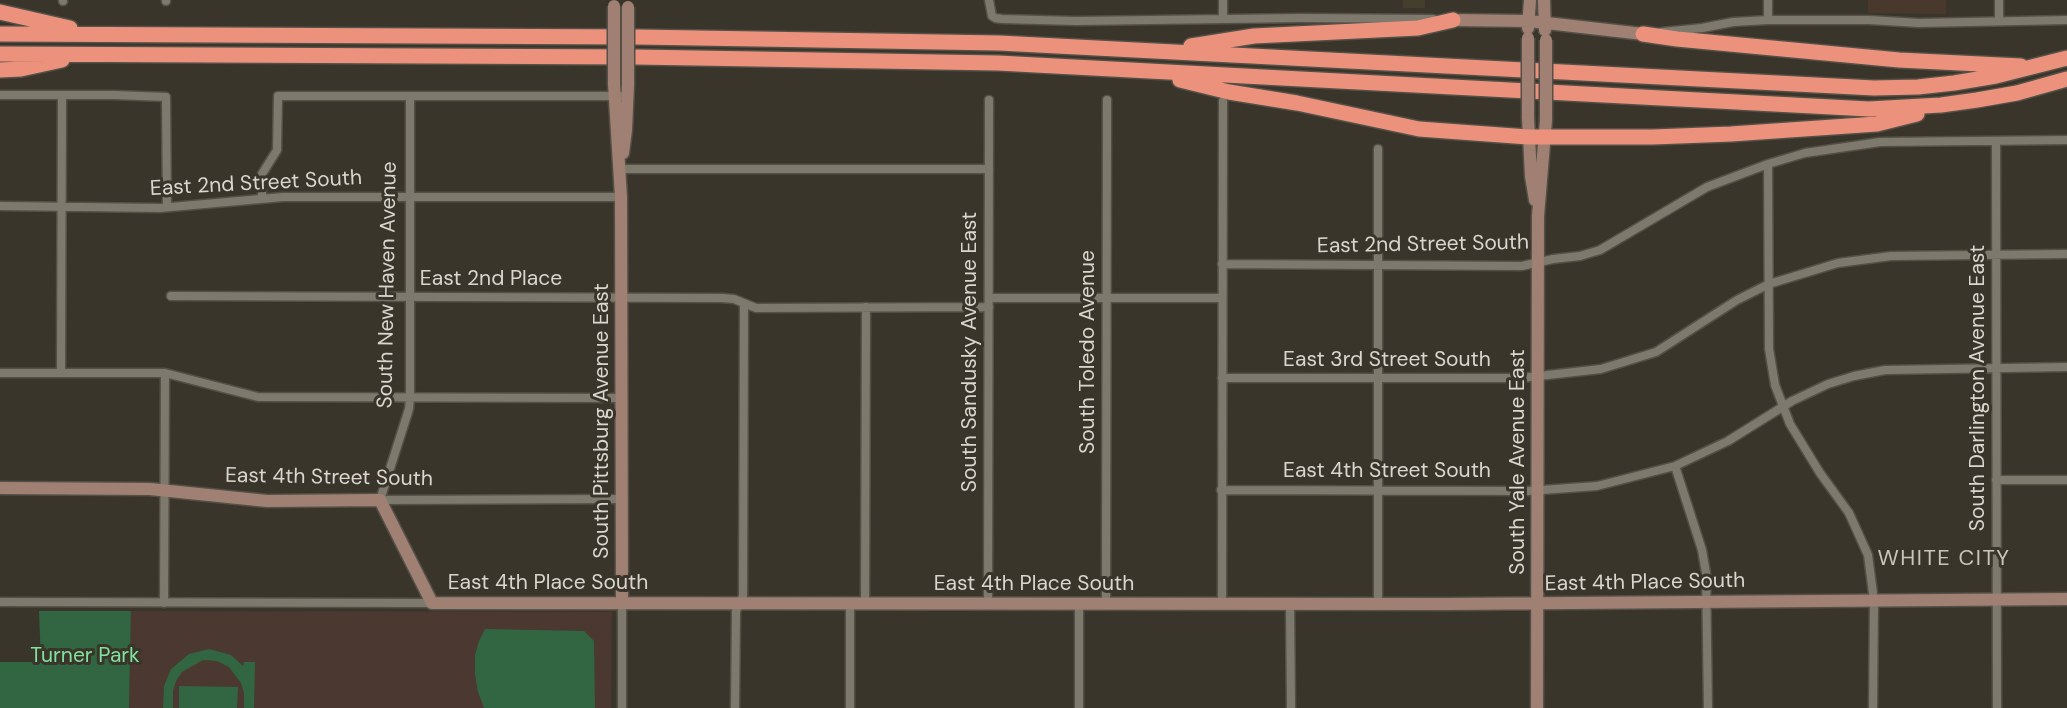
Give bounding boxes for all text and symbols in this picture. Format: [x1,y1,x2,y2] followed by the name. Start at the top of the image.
[373,161,403,409] street label: South New Haven Avenue
[149,166,363,202] street label: East 2nd Street South
[957,212,983,492] street label: South Sandusky Avenue East
[1317,231,1529,259] street label: East 2nd Street South
[1965,245,1991,531] street label: South Darlington Avenue East
[1075,250,1101,454] street label: South Toledo Avenue
[420,266,562,292] street label: East 2nd Place
[589,283,615,559] street label: South Pittsburg Avenue East
[1283,347,1491,373] street label: East 3rd Street South
[1505,349,1531,575] street label: South Yale Avenue East
[1283,458,1491,484] street label: East 4th Street South
[225,464,433,492] street label: East 4th Street South
[1877,546,2011,572] district label: WHITE CITY
[1544,569,1746,597] street label: East 4th Place South
[448,570,648,596] street label: East 4th Place South
[934,571,1134,597] street label: East 4th Place South
[30,643,140,669] park label: Turner Park

